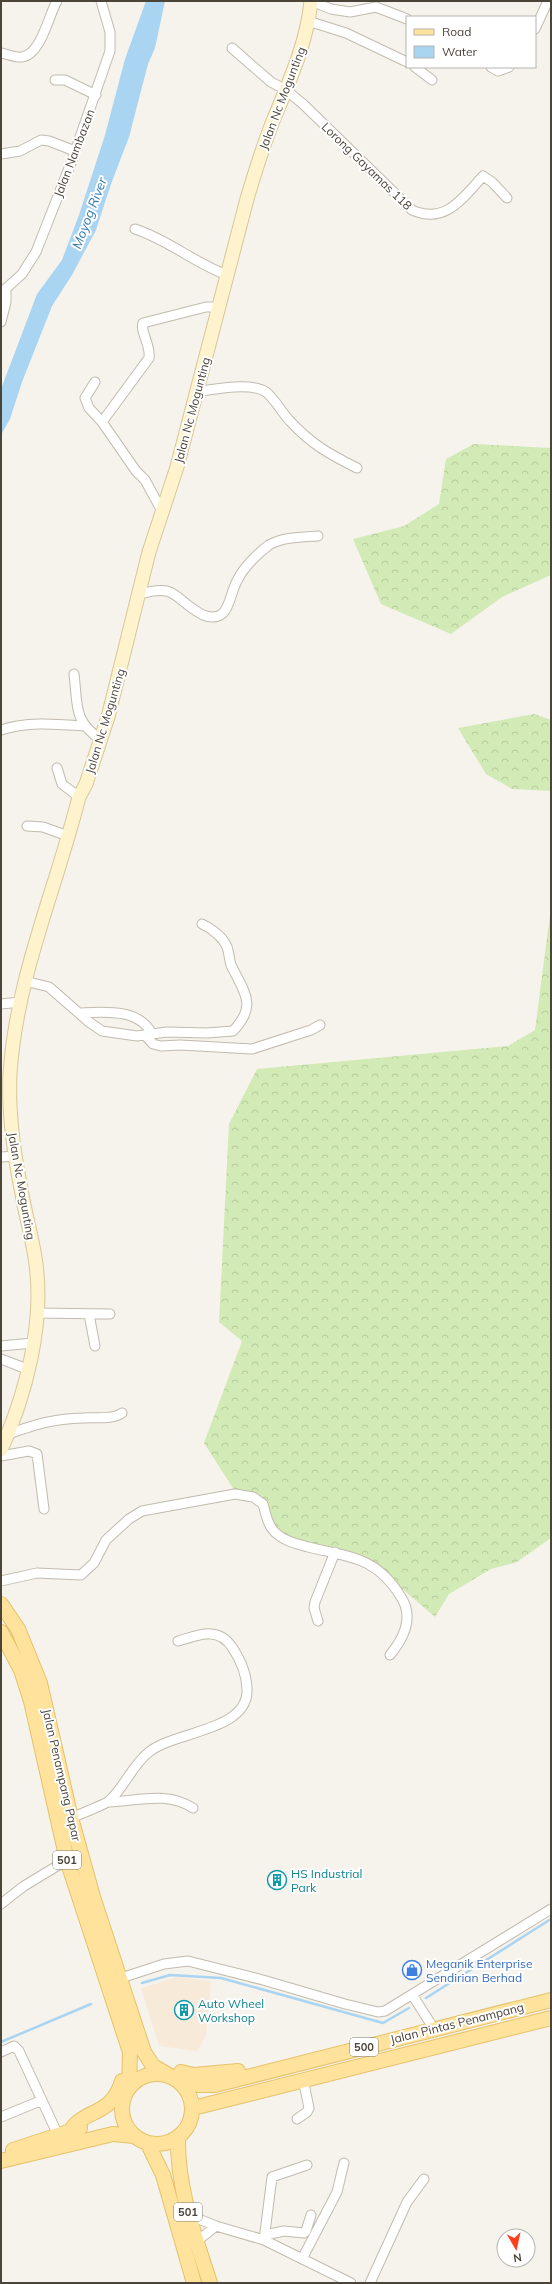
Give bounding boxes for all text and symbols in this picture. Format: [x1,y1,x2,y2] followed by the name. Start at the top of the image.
[406,16,536,68] legend
[442,24,471,39] text: Road
[255,44,309,152] street label: Jalan Nc Mogunting
[442,44,478,59] text: Water
[50,107,98,199] street label: Jalan Nambazan
[319,119,415,213] street label: Lorong Gayamas 118
[68,174,110,251] water label: Moyog River
[171,355,213,465] street label: Jalan Nc Mogunting
[82,667,128,775] street label: Jalan Nc Mogunting
[5,1131,39,1241] street label: Jalan Nc Mogunting
[39,1707,85,1843] street label: Jalan Penampang Papar
[53,1851,81,1869] road number: 501
[291,1866,362,1895] place label: HS Industrial Park
[266,1869,288,1891] building icon: HS Industrial Park
[426,1956,532,1985] place label: Meganik Enterprise Sendirian Berhad
[401,1959,423,1981] shop icon: Meganik Enterprise Sendirian Berhad
[198,1996,264,2025] place label: Auto Wheel Workshop
[173,1999,195,2021] building icon: Auto Wheel Workshop
[389,1999,525,2047] street label: Jalan Pintas Penampang
[350,2038,378,2056] road number: 500
[174,2203,202,2221] road number: 501
[496,2228,536,2268] north arrow
[512,2250,523,2265] text: N

